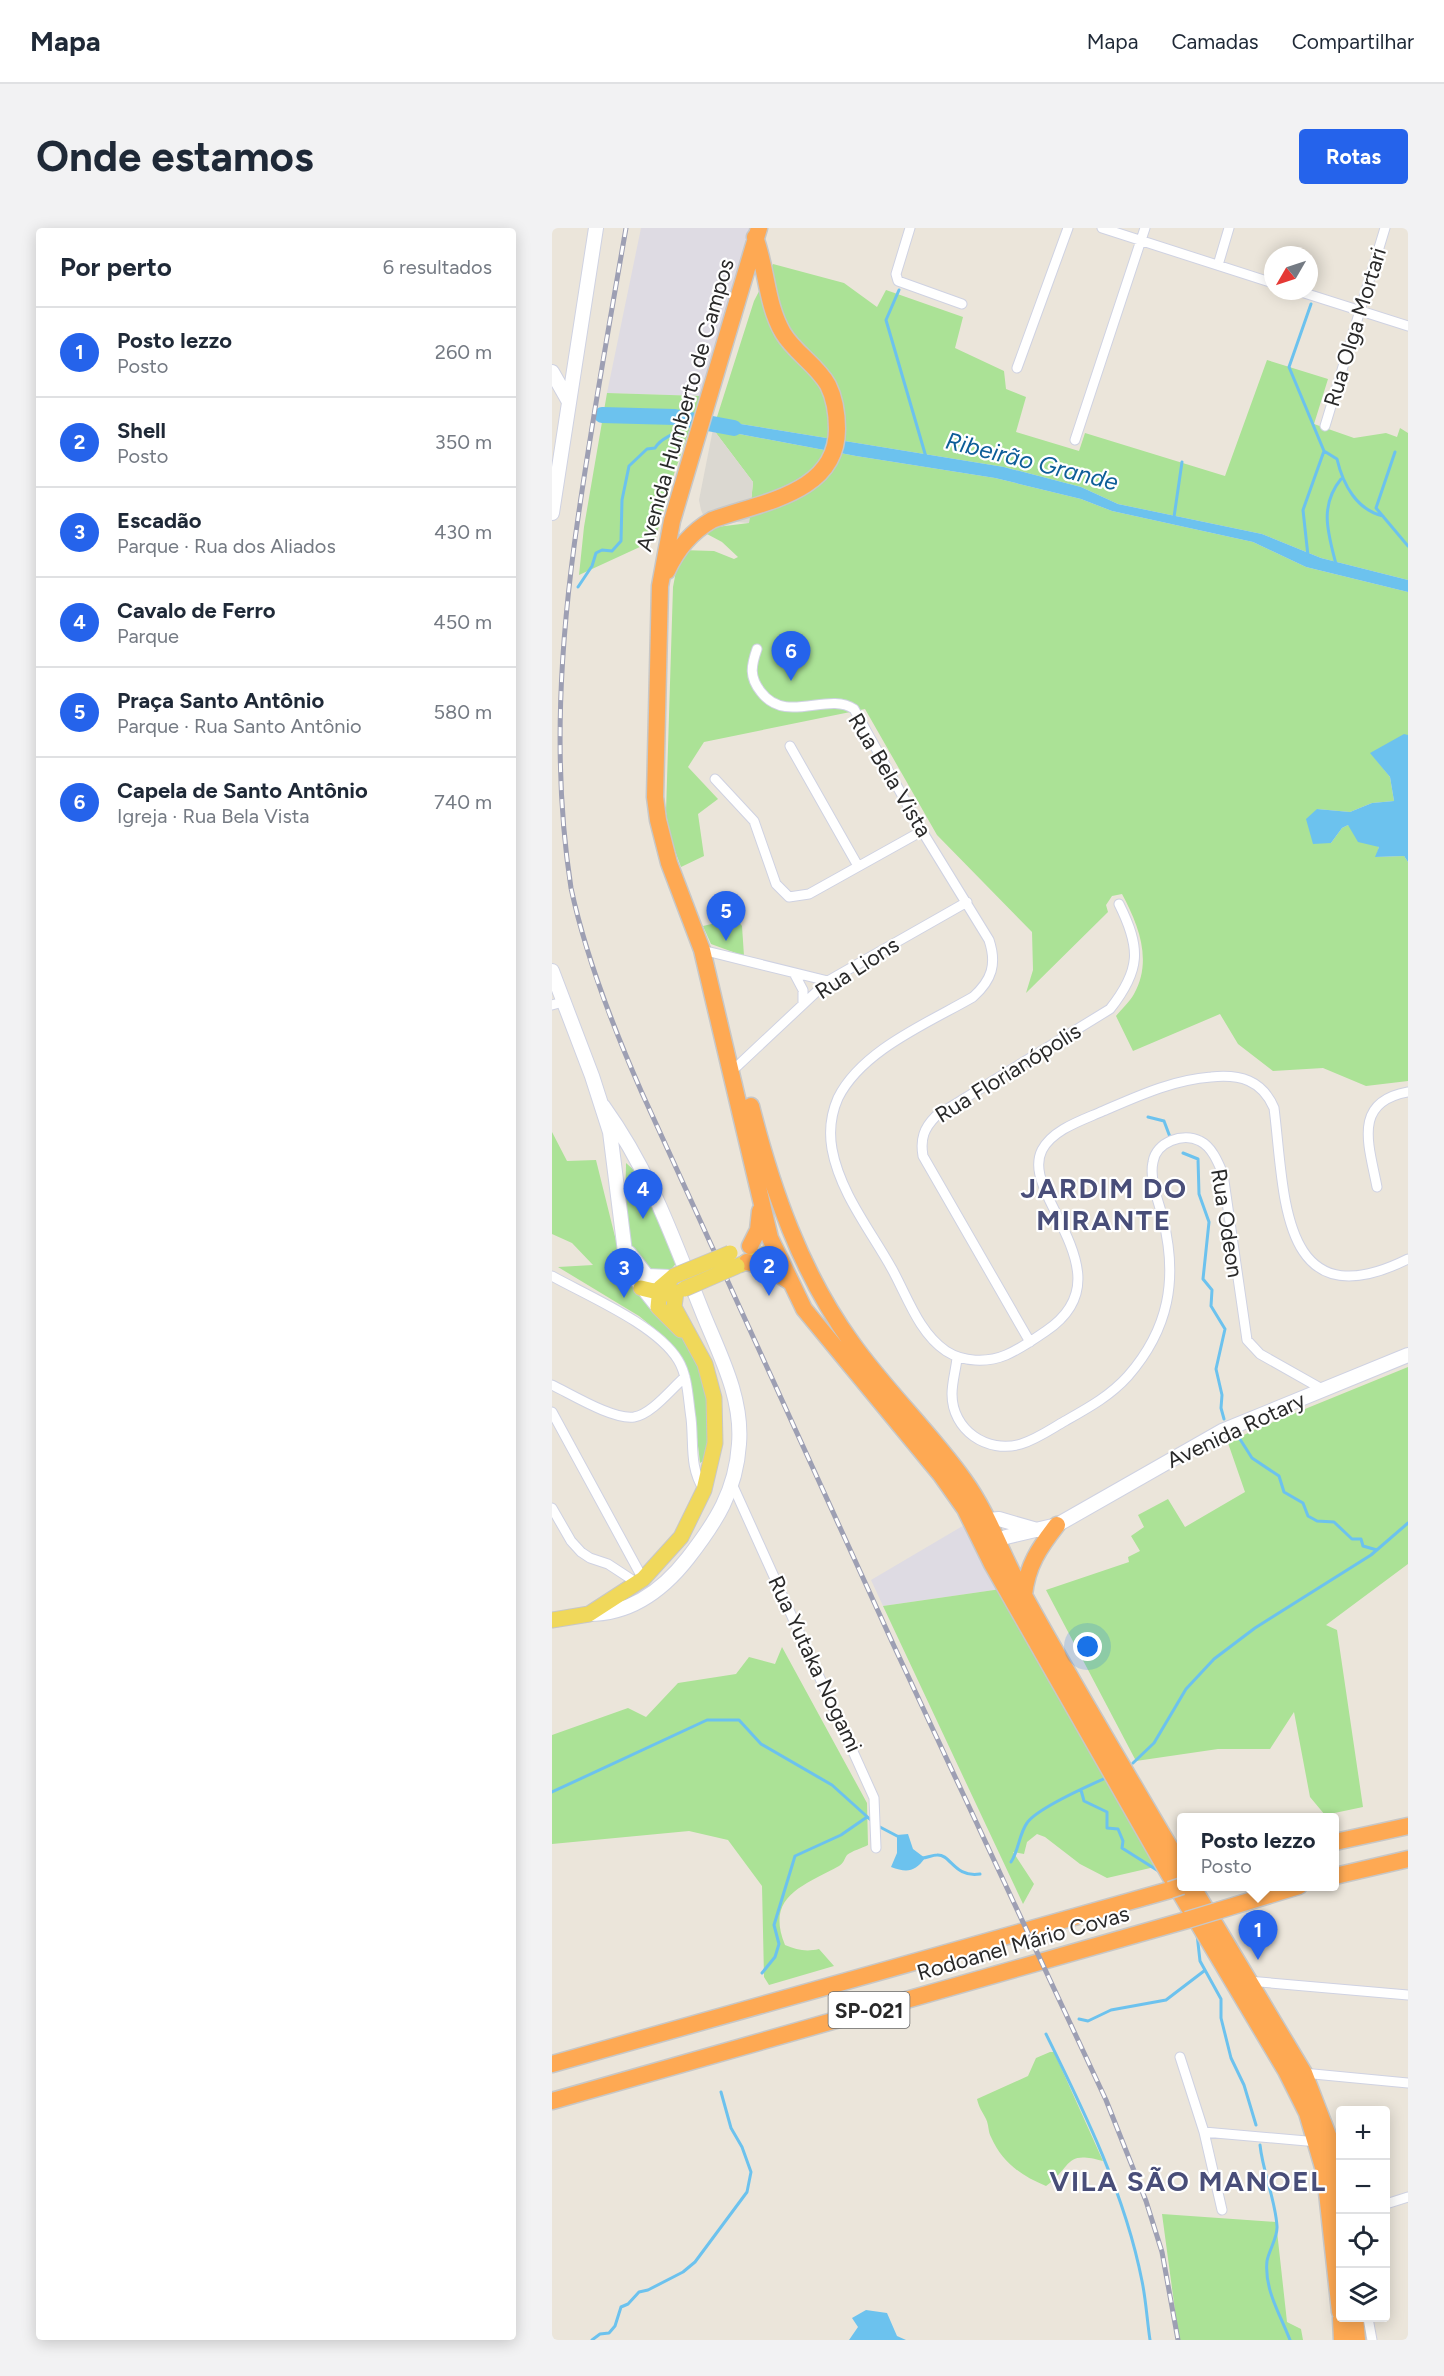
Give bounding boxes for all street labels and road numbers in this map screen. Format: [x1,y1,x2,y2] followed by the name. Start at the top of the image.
[1318,244,1392,410] street label: Rua Olga Mortari
[630,256,740,554] street label: Avenida Humberto de Campos
[842,708,938,842] street label: Rua Bela Vista
[810,931,904,1005] street label: Rua Lions
[930,1017,1086,1129] street label: Rua Florianópolis
[1205,1167,1249,1279] street label: Rua Odeon
[1162,1386,1310,1474] street label: Avenida Rotary
[762,1571,868,1757] street label: Rua Yutaka Nogami
[914,1900,1132,1986] street label: Rodoanel Mário Covas
[828,1992,910,2028] road number: SP-021

